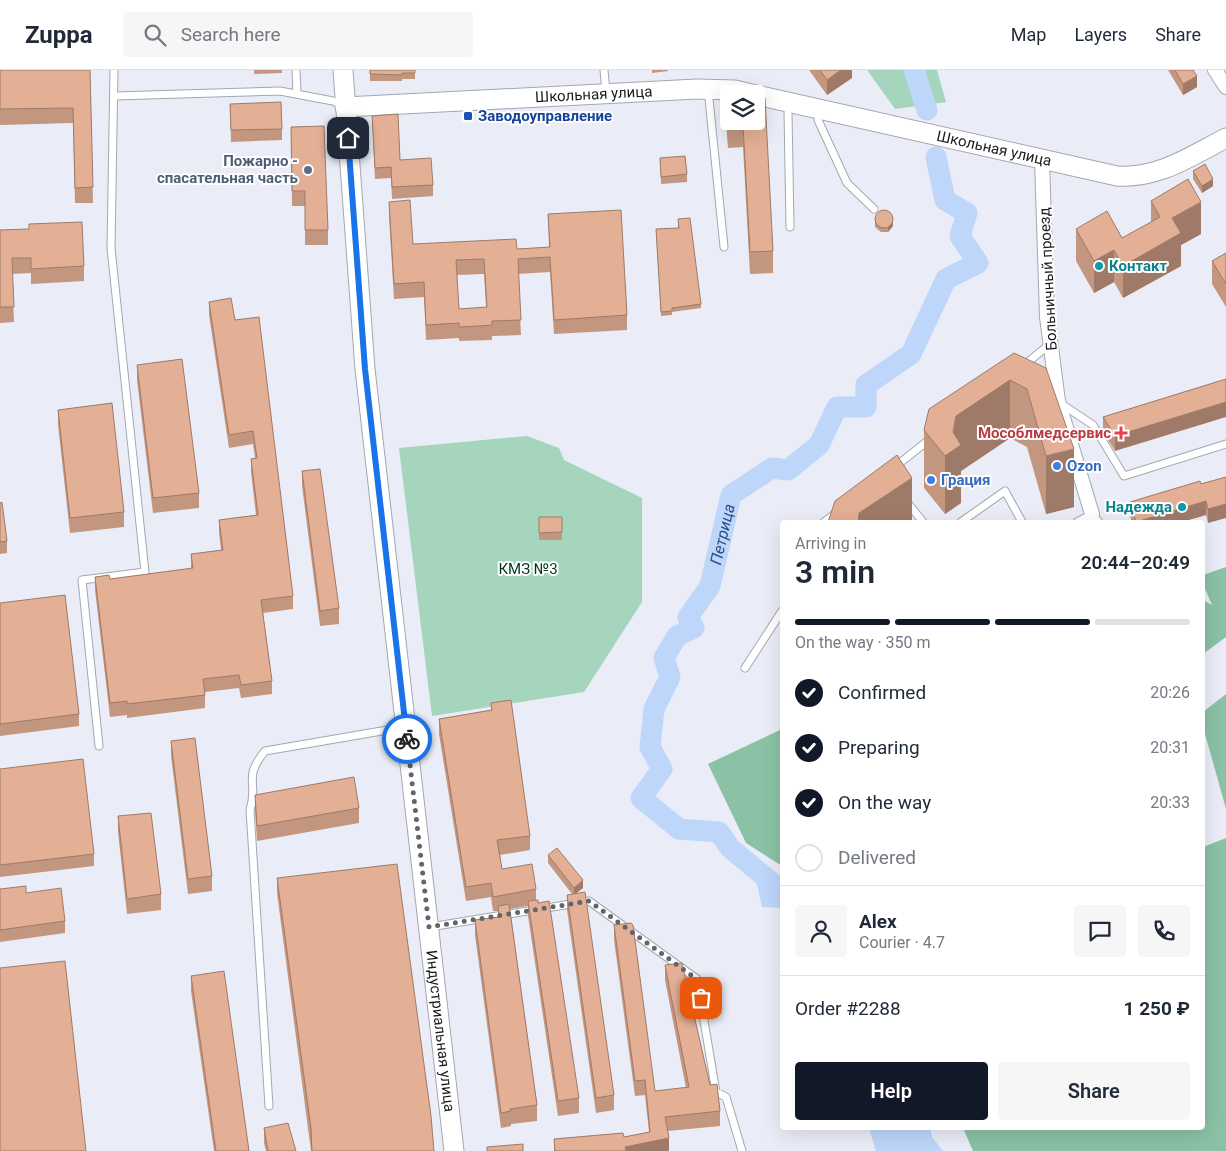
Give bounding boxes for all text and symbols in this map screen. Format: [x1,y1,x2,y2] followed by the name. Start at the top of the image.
[123,12,473,57] search box
[25,21,93,49] text: Zuppa
[141,21,169,49] icon: search
[181,23,281,46] text: Search here
[1011,24,1046,45] text: Map
[1074,24,1127,45] text: Layers
[1155,24,1201,45] text: Share
[535,82,653,106] street label: Школьная улица
[720,85,765,130] map controls
[720,85,765,130] button: layers
[478,107,612,125] place label: Заводоуправление
[462,110,474,122] marker: Заводоуправление
[327,117,369,159] pin
[334,124,362,152] icon: home
[935,127,1053,170] street label: Школьная улица
[157,152,298,187] place label: Пожарно - спасательная часть
[302,164,314,176] marker: Пожарно - спасательная часть
[1035,207,1061,351] street label: Больничный проезд
[1109,257,1167,275] place label: Контакт
[1093,260,1105,272] marker: Контакт
[978,424,1111,442] place label: Мособлмедсервис
[1115,427,1127,439] marker: Мособлмедсервис
[1067,457,1102,475] place label: Ozon
[1051,460,1063,472] marker: Ozon
[941,471,991,489] place label: Грация
[925,474,937,486] marker: Грация
[1105,498,1172,516] place label: Надежда
[1176,501,1188,513] marker: Надежда
[706,502,738,566] water label: Петрица
[795,534,866,553] text: Arriving in
[1081,551,1190,574] text: 20:44–20:49
[795,553,875,591] text: 3 min
[498,560,558,578] park label: КМЗ №3
[795,633,931,652] text: On the way · 350 m
[795,679,823,707] icon: check
[838,681,926,704] text: Confirmed
[1150,683,1190,702] text: 20:26
[382,714,432,764] courier
[393,725,421,753] icon: bike
[795,734,823,762] icon: check
[838,736,920,759] text: Preparing
[1150,738,1190,757] text: 20:31
[795,789,823,817] icon: check
[838,791,931,814] text: On the way
[1150,793,1190,812] text: 20:33
[838,846,916,869] text: Delivered
[795,905,847,957] button: person
[1074,905,1126,957] button: chat
[1138,905,1190,957] button: phone
[859,910,897,933] text: Alex
[859,933,945,952] text: Courier · 4.7
[422,949,458,1113] street label: Индустриальная улица
[680,977,722,1019] pin
[687,984,715,1012] icon: bag
[795,997,901,1020] text: Order #2288
[1124,997,1190,1020] text: 1 250 ₽
[795,1062,988,1120] button: Help
[998,1062,1190,1120] button: Share

